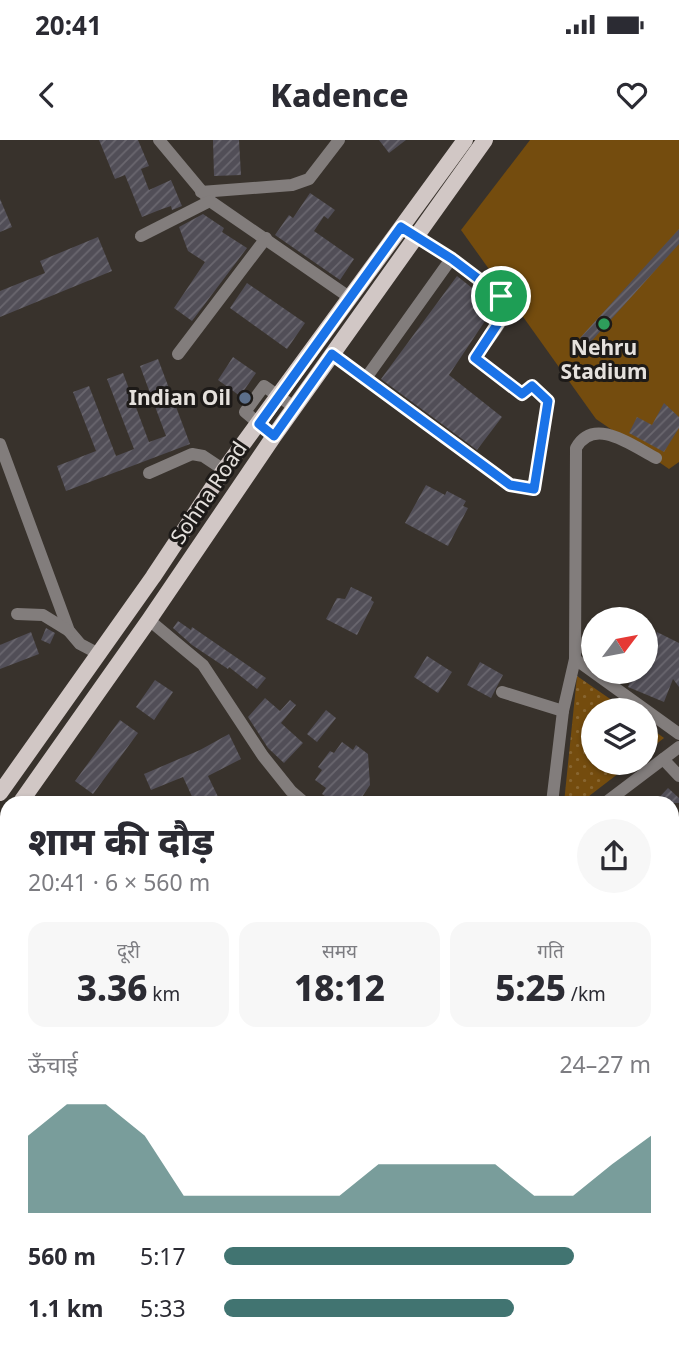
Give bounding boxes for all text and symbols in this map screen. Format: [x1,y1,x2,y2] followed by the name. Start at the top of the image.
[35,7,102,43] text: 20:41
[270,73,409,116] text: Kadence
[28,76,66,114] icon: back
[613,76,651,114] icon: heart
[471,266,531,326] pin
[482,277,520,315] icon: arrive
[596,316,612,332] marker: Nehru Stadium
[561,333,647,385] place label: Nehru Stadium
[129,383,231,411] place label: Indian Oil
[237,390,253,406] marker: Indian Oil
[164,436,253,549] street label: Sohna Road
[581,607,658,684] north arrow
[581,607,658,775] map controls
[581,698,658,775] button: layers
[28,814,214,866] text: शाम की दौड़
[577,819,651,893] button: share
[28,866,210,898] text: 20:41 · 6 × 560 m
[117,938,140,964] text: दूरी
[322,938,357,964] text: समय
[537,938,564,964] text: गति
[77,964,147,1011] text: 3.36
[294,964,385,1011] text: 18:12
[495,964,566,1011] text: 5:25
[147,981,180,1007] text: km
[566,981,606,1007] text: /km
[28,1048,78,1080] text: ऊँचाई
[559,1048,651,1080] text: 24–27 m
[28,1240,96,1272] text: 560 m
[140,1240,186,1272] text: 5:17
[28,1292,103,1324] text: 1.1 km
[140,1292,186,1324] text: 5:33

